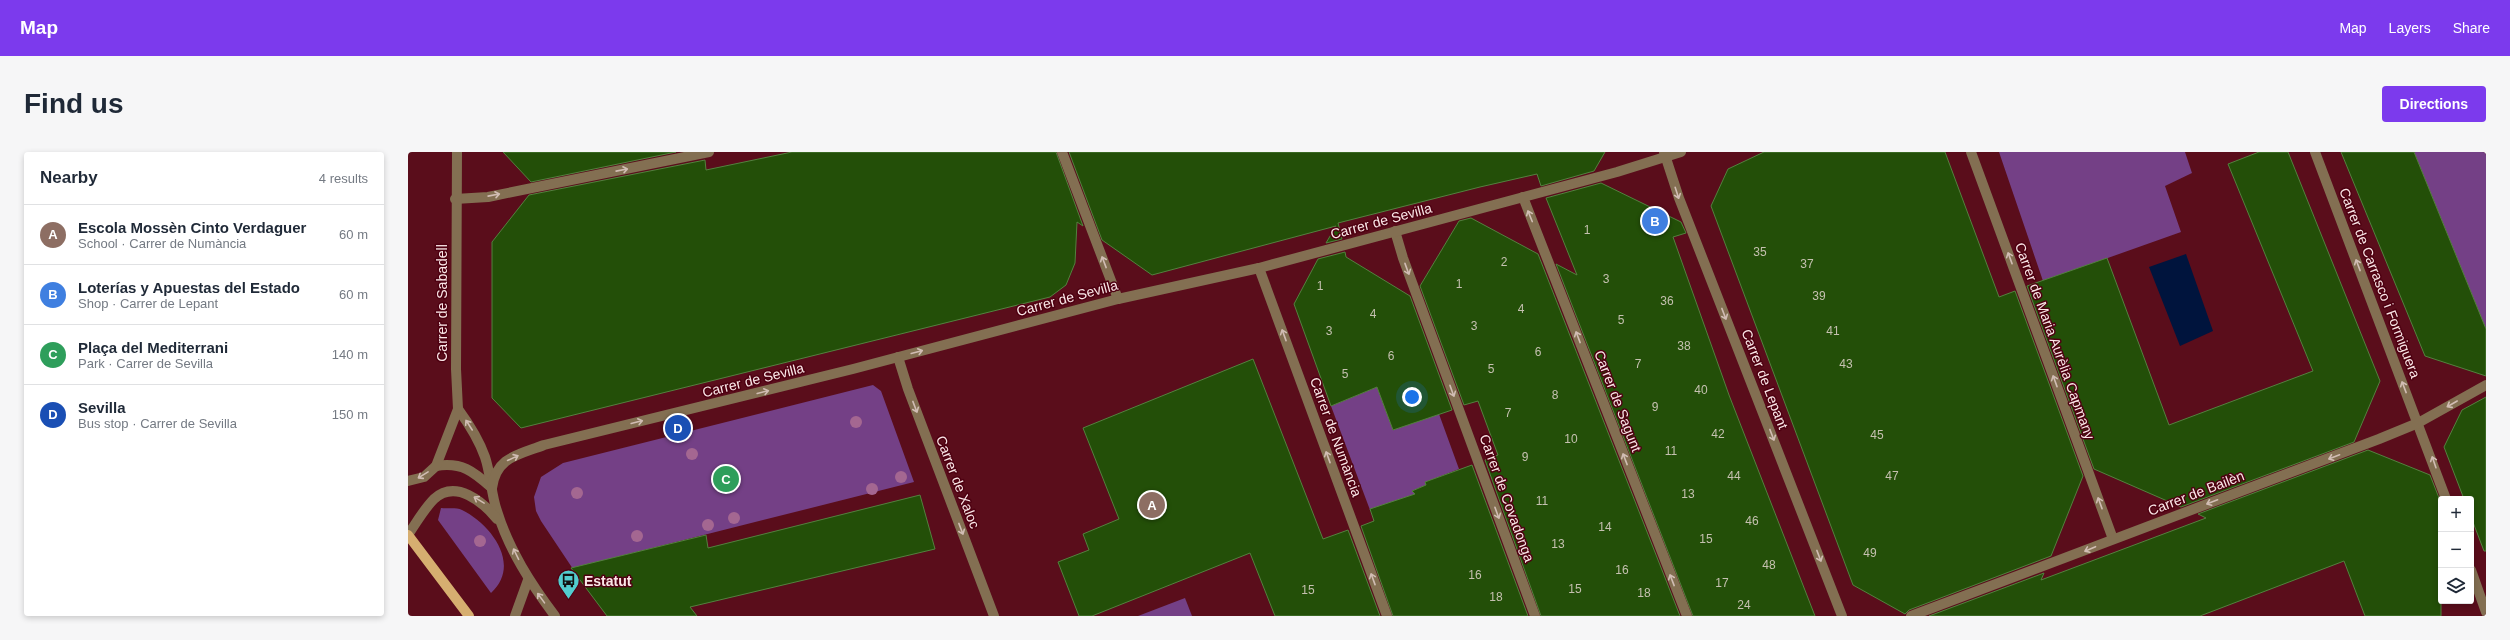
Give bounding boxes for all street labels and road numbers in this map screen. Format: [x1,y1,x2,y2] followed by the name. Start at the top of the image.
[2336,186,2424,380] street label: Carrer de Carrasco i Formiguera
[1329,200,1434,242] street label: Carrer de Sevilla
[2012,240,2098,442] street label: Carrer de Maria Aurèlia Capmany
[434,244,450,362] street label: Carrer de Sabadell
[1015,277,1120,319] street label: Carrer de Sevilla
[1739,327,1791,431] street label: Carrer de Lepant
[1591,348,1645,454] street label: Carrer de Sagunt
[700,360,806,400] street label: Carrer de Sevilla
[1307,375,1365,499] street label: Carrer de Numància
[1476,432,1538,564] street label: Carrer de Covadonga
[933,433,983,531] street label: Carrer de Xaloc
[2146,467,2246,519] street label: Carrer de Bailèn

